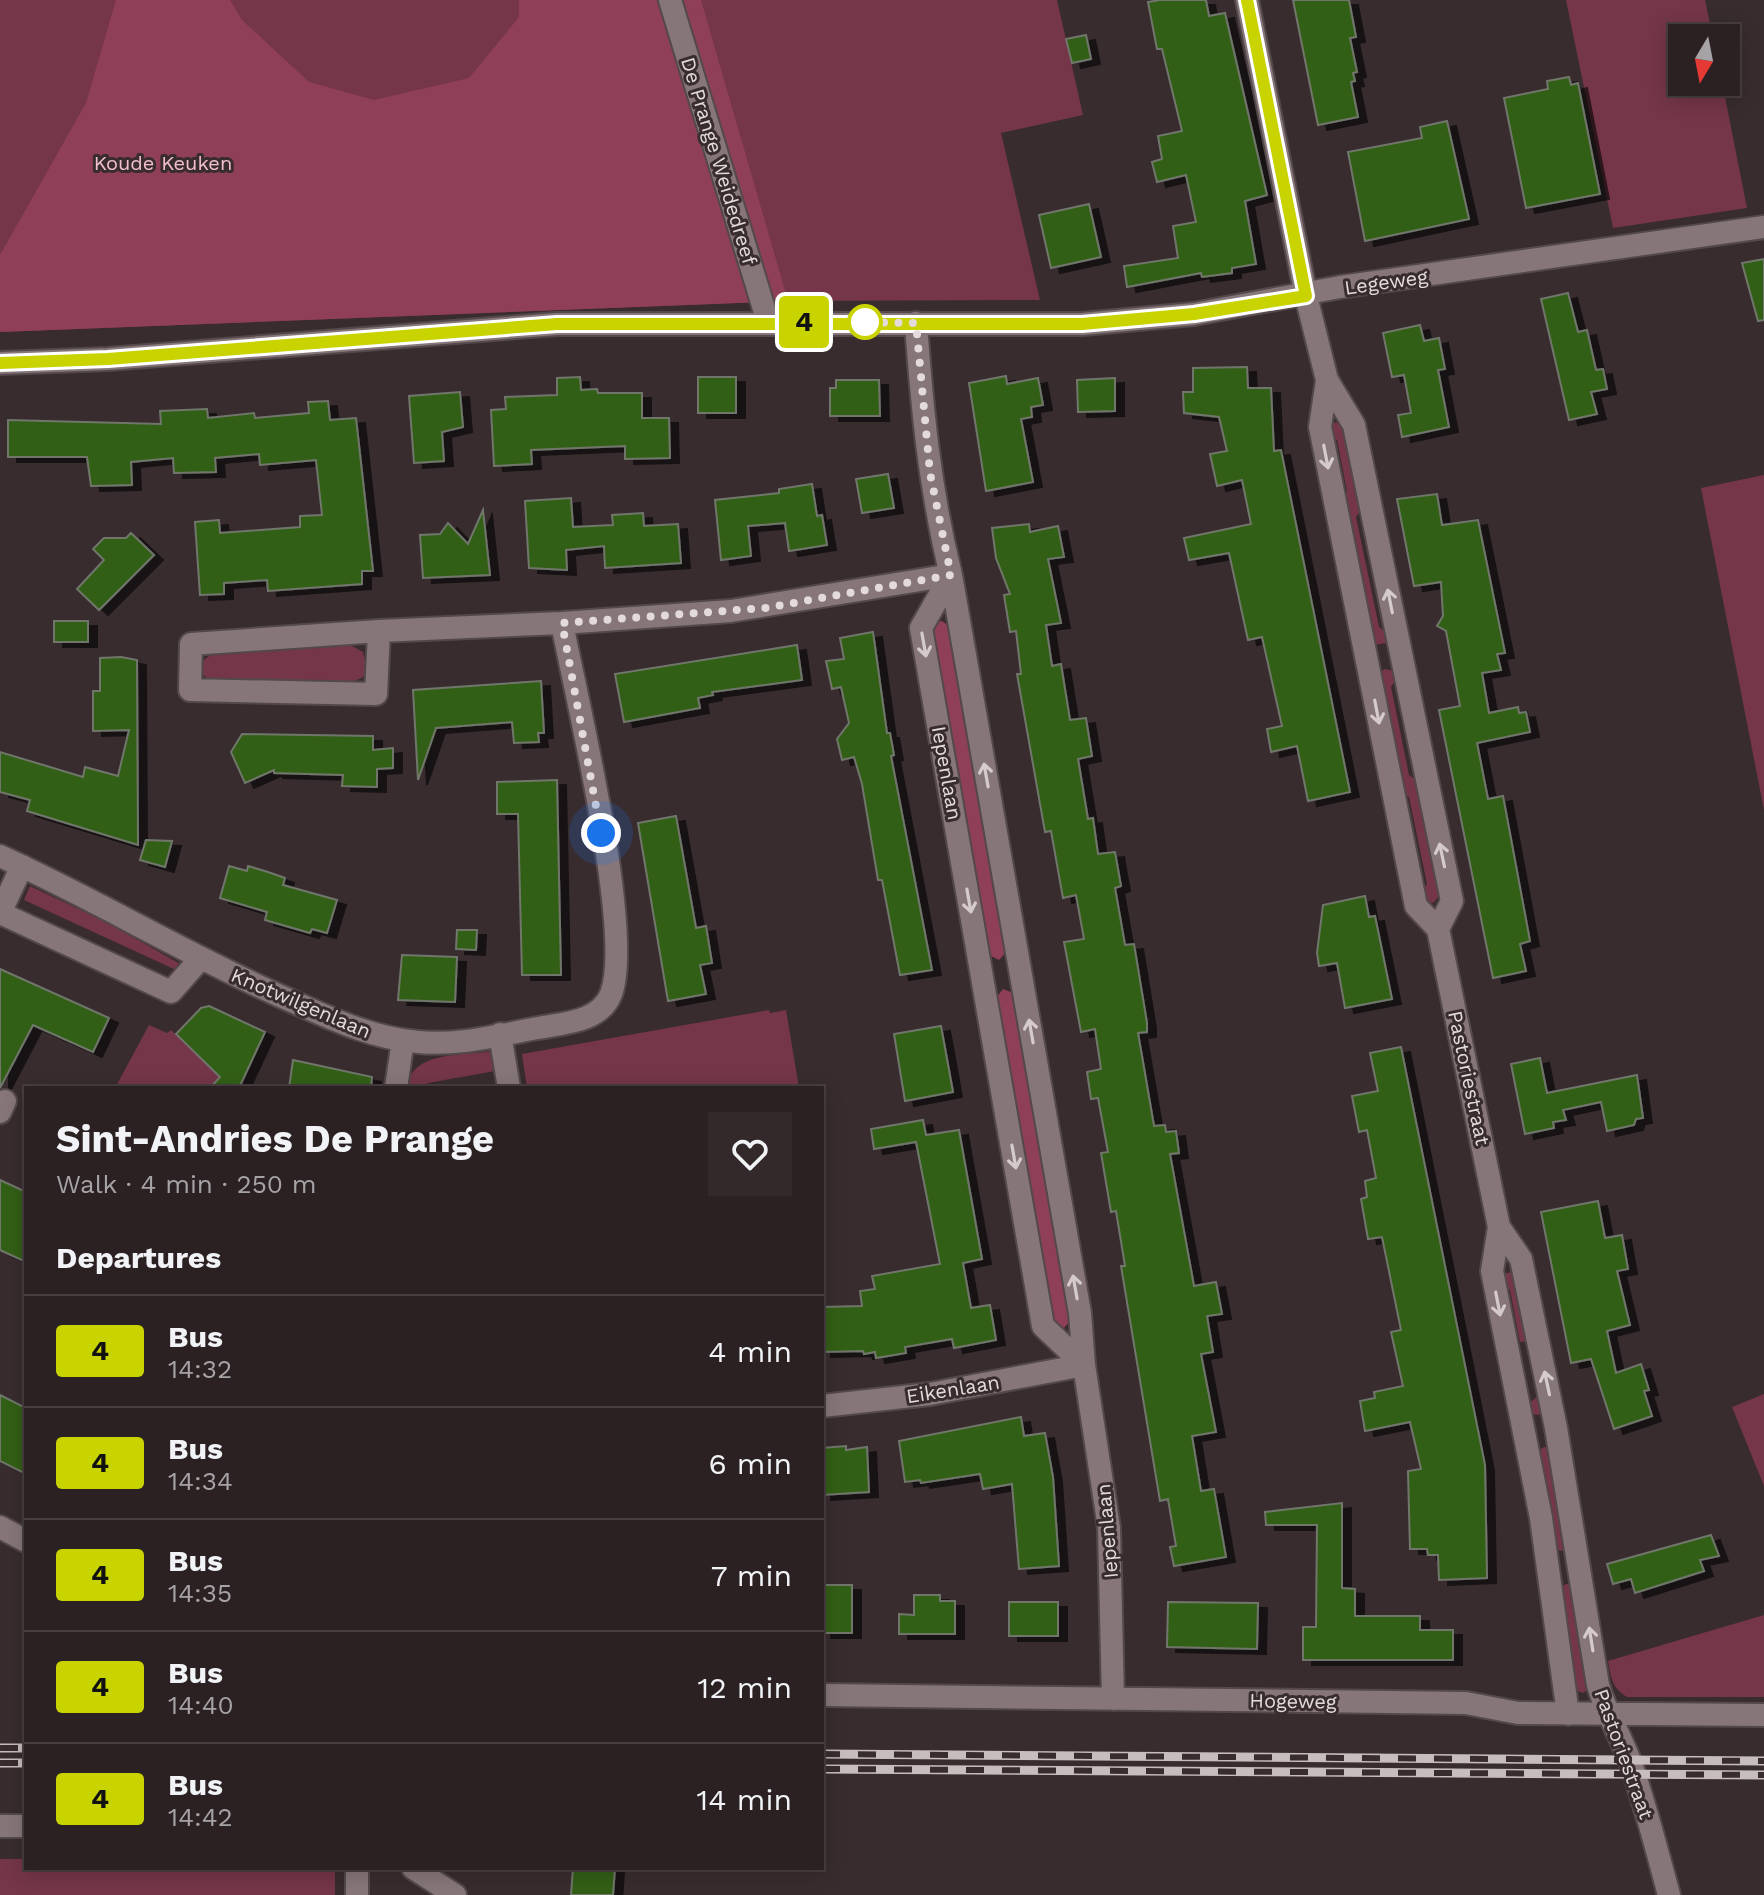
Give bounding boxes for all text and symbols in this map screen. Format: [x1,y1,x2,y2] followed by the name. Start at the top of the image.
[1668,24,1740,96] north arrow
[1668,24,1740,96] map controls
[676,54,762,268] street label: De Prange Weidedreef
[94,151,232,175] park label: Koude Keuken
[1343,264,1429,300] street label: Legeweg
[778,296,830,348] line badge: 4
[795,305,813,338] text: 4
[848,305,882,339] unlabelled marker
[1319,444,1334,469] one-way arrow
[1381,588,1396,614] one-way arrow
[918,632,933,657] one-way arrow
[1370,699,1385,724] one-way arrow
[927,724,967,822] street label: Iepenlaan
[978,763,993,788] one-way arrow
[581,813,621,853] your location
[1434,843,1449,869] one-way arrow
[962,888,977,913] one-way arrow
[227,963,375,1043] street label: Knotwilgenlaan
[1443,1009,1495,1148] street label: Pastoriestraat
[1022,1019,1037,1044] one-way arrow
[708,1112,792,1196] button: heart
[56,1117,494,1161] text: Sint-Andries De Prange
[1007,1144,1022,1169] one-way arrow
[56,1169,317,1199] text: Walk · 4 min · 250 m
[56,1240,221,1275] text: Departures
[1067,1275,1082,1300] one-way arrow
[1491,1290,1506,1316] one-way arrow
[168,1319,223,1354] text: Bus
[91,1334,109,1367] text: 4
[708,1334,792,1369] text: 4 min
[168,1354,232,1384] text: 14:32
[905,1370,1001,1408] street label: Eikenlaan
[1539,1371,1554,1396] one-way arrow
[168,1431,223,1466] text: Bus
[91,1446,109,1479] text: 4
[708,1446,792,1481] text: 6 min
[168,1466,233,1496] text: 14:34
[1091,1483,1123,1579] street label: Iepenlaan
[168,1543,223,1578] text: Bus
[91,1558,109,1591] text: 4
[711,1558,792,1593] text: 7 min
[168,1578,232,1608] text: 14:35
[1583,1627,1598,1652] one-way arrow
[168,1655,223,1690] text: Bus
[91,1670,109,1703] text: 4
[697,1670,792,1705] text: 12 min
[1589,1686,1659,1823] street label: Pastoriestraat
[1249,1688,1337,1714] street label: Hogeweg
[168,1690,234,1720] text: 14:40
[168,1767,223,1802] text: Bus
[91,1782,109,1815] text: 4
[697,1782,792,1817] text: 14 min
[168,1802,233,1832] text: 14:42

